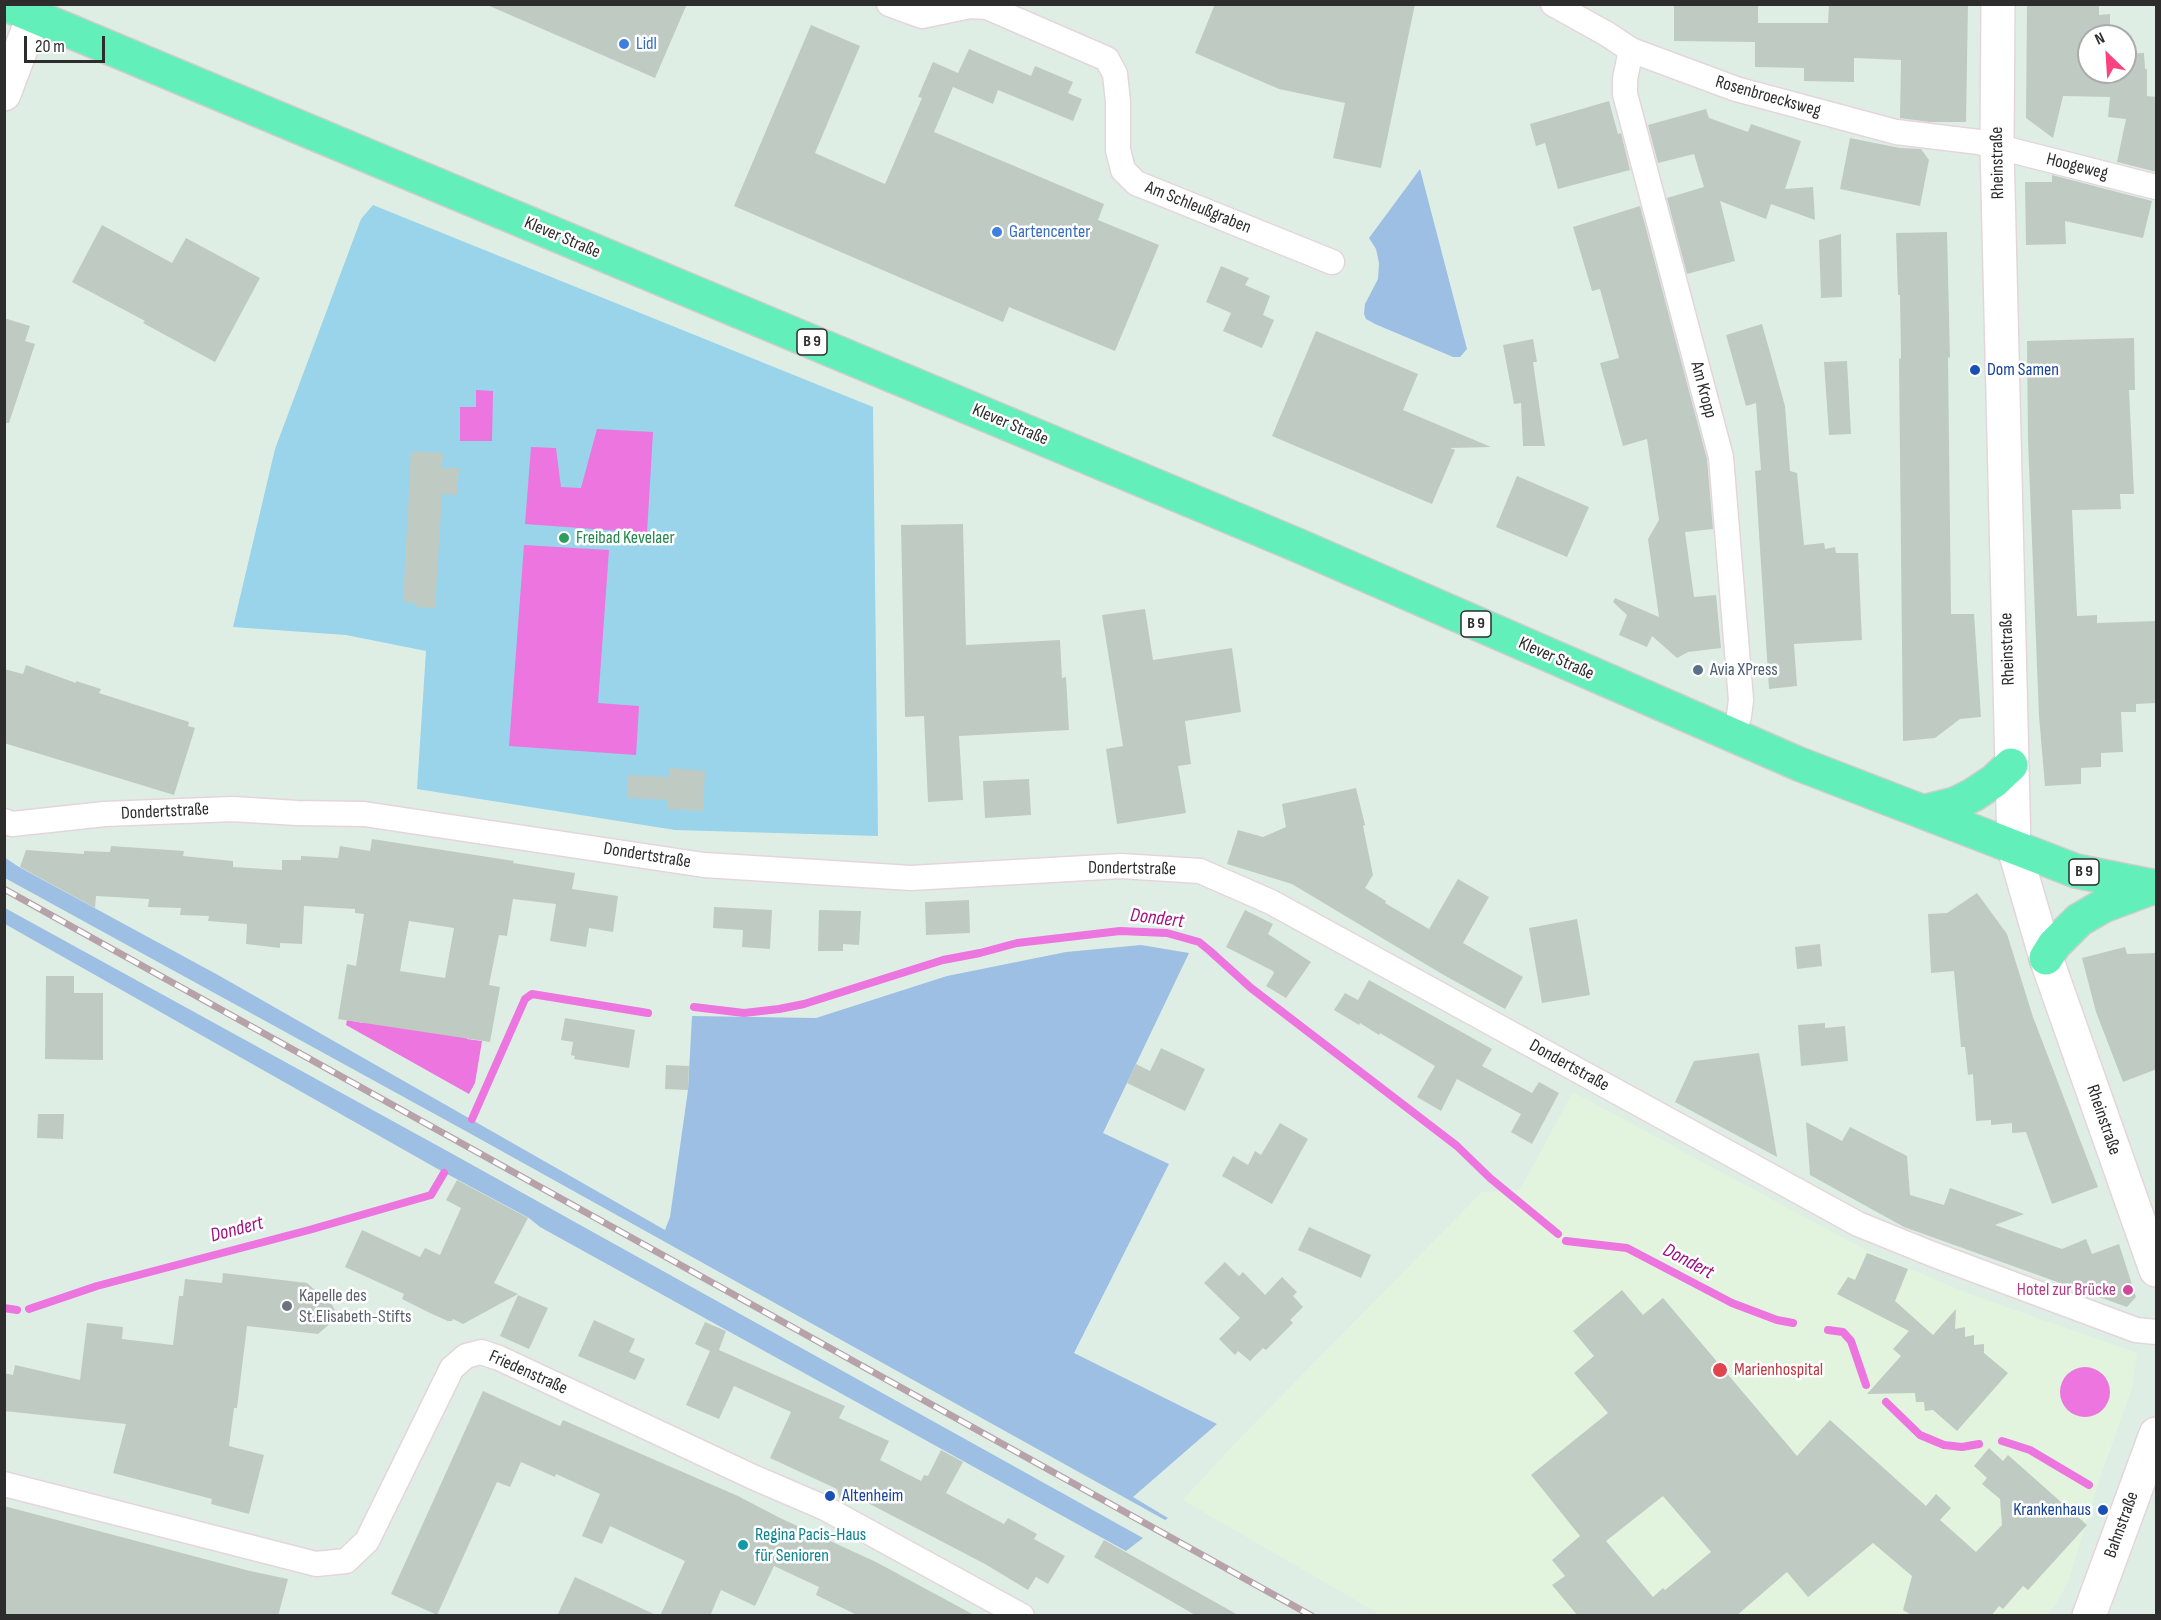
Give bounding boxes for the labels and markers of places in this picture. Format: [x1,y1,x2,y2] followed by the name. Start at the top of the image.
[636,33,657,55] place label: Lidl
[617,37,631,51] marker: Lidl
[1009,221,1090,243] place label: Gartencenter
[990,225,1004,239] marker: Gartencenter
[1987,359,2059,381] place label: Dom Samen
[1968,363,1982,377] marker: Dom Samen
[576,527,675,549] place label: Freibad Kevelaer
[557,531,571,545] marker: Freibad Kevelaer
[1710,659,1778,681] place label: Avia XPress
[1691,663,1705,677] marker: Avia XPress
[2017,1279,2116,1301] place label: Hotel zur Brücke
[2121,1283,2135,1297] marker: Hotel zur Brücke
[299,1285,411,1328] place label: Kapelle des St.Elisabeth-Stifts
[280,1299,294,1313] marker: Kapelle des St.Elisabeth-Stifts
[1734,1359,1823,1381] place label: Marienhospital
[1711,1361,1729,1379] marker: Marienhospital
[842,1485,903,1507] place label: Altenheim
[823,1489,837,1503] marker: Altenheim
[2013,1499,2091,1521] place label: Krankenhaus
[2096,1503,2110,1517] marker: Krankenhaus
[755,1524,866,1567] place label: Regina Pacis-Haus für Senioren
[736,1538,750,1552] marker: Regina Pacis-Haus für Senioren

